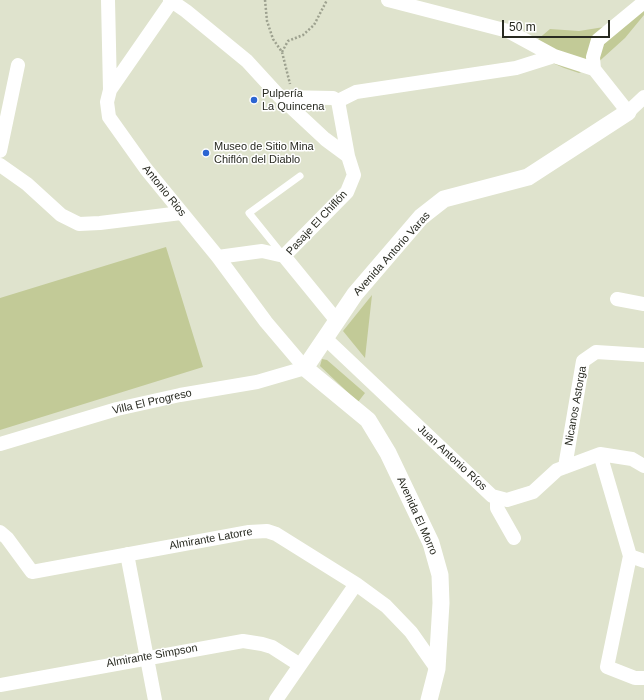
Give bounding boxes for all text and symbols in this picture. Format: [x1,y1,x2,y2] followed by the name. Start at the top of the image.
[504,12,612,38] scale bar
[509,20,536,34] text: 50 m
[262,87,324,113] place label: Pulpería La Quincena
[249,95,259,105] marker: Pulpería La Quincena
[214,140,314,166] place label: Museo de Sitio Mina Chiflón del Diablo
[201,148,211,158] marker: Museo de Sitio Mina Chiflón del Diablo
[139,163,189,219] street label: Antonio Rios
[284,188,350,258] street label: Pasaje El Chiflón
[351,209,433,299] street label: Avenida Antorio Varas
[562,365,590,447] street label: Nicanos Astorga
[111,386,193,418] street label: Villa El Progreso
[415,423,489,493] street label: Juan Antonio Ríos
[394,475,440,557] street label: Avenida El Morro
[168,525,254,553] street label: Almirante Latorre
[105,641,199,671] street label: Almirante Simpson

